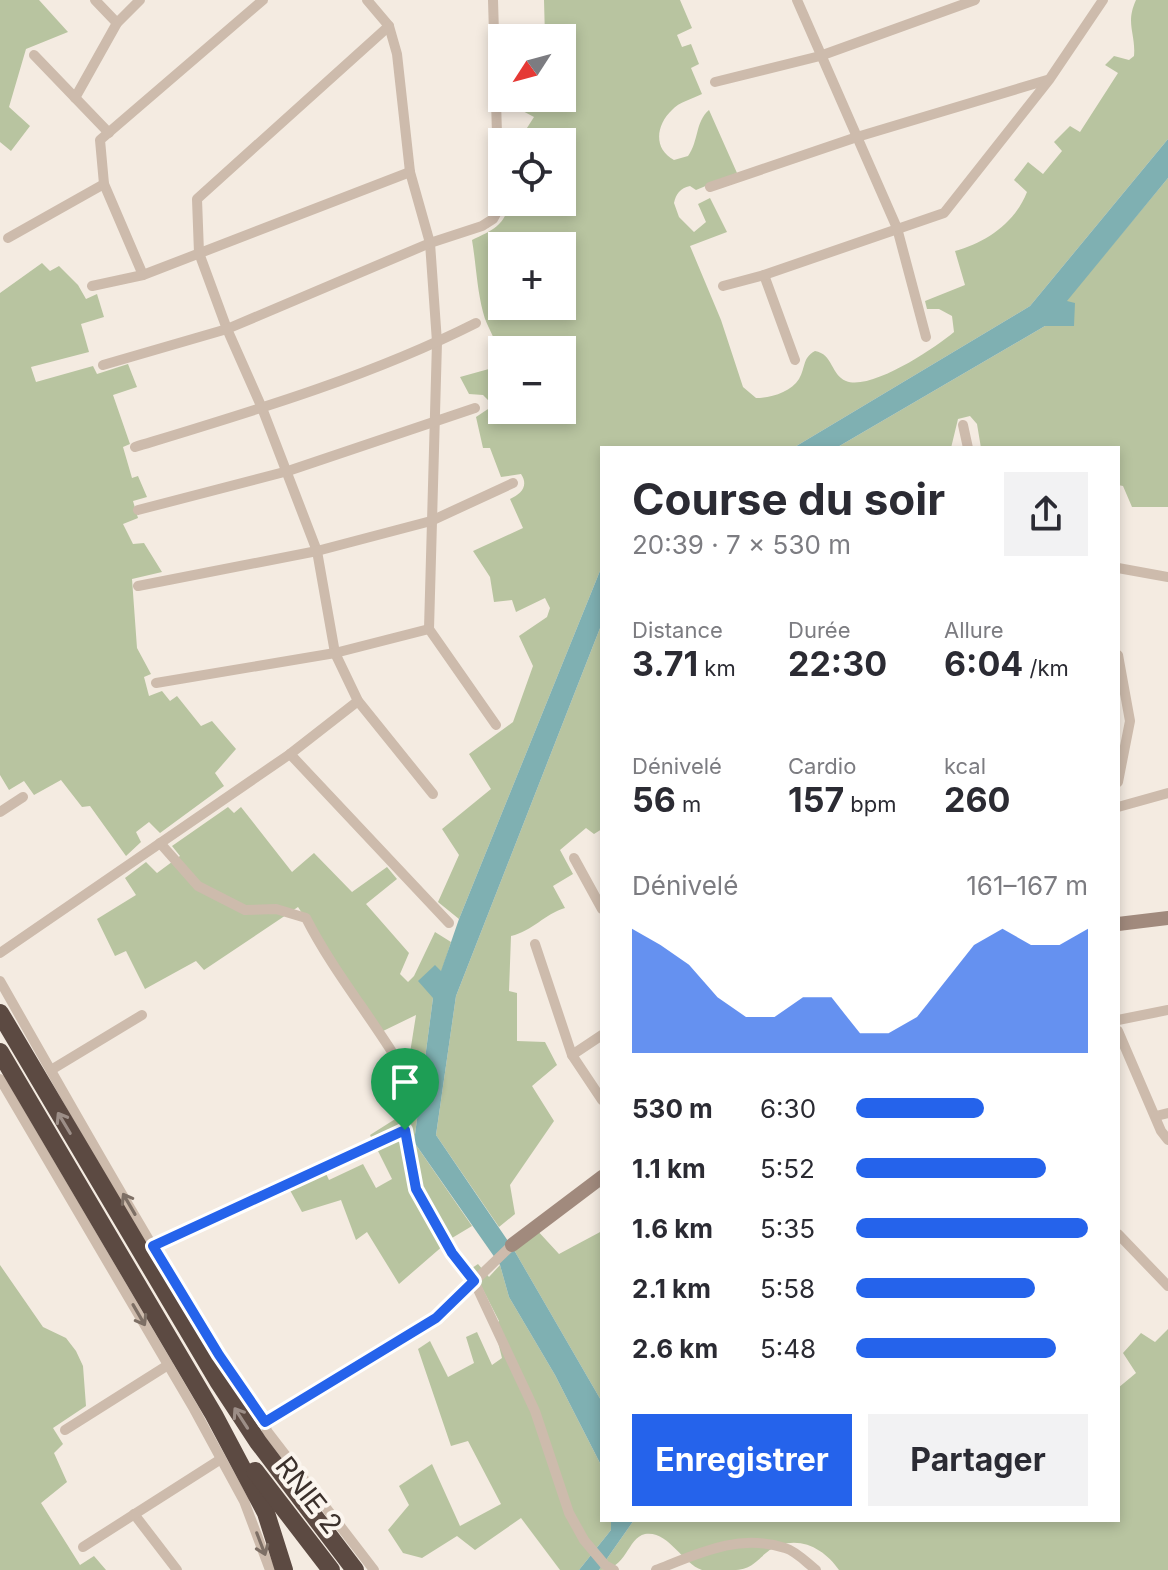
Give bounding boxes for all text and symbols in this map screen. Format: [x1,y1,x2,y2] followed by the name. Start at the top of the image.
[488,24,576,112] north arrow
[488,24,576,424] map controls
[488,128,576,216] button: locate
[488,232,576,320] button: +
[488,336,576,424] button: −
[632,472,945,526] text: Course du soir
[1004,472,1088,556] button: share
[632,529,851,560] text: 20:39 · 7 × 530 m
[632,617,723,643] text: Distance
[788,617,850,643] text: Durée
[944,617,1004,643] text: Allure
[632,643,698,684] text: 3.71
[788,643,887,684] text: 22:30
[944,643,1023,684] text: 6:04
[698,655,736,681] text: km
[1023,655,1069,681] text: /km
[632,753,722,779] text: Dénivelé
[788,753,856,779] text: Cardio
[944,753,986,779] text: kcal
[632,779,676,820] text: 56
[788,779,844,820] text: 157
[944,779,1010,820] text: 260
[676,791,701,817] text: m
[844,791,897,817] text: bpm
[632,870,738,901] text: Dénivelé
[966,870,1088,901] text: 161–167 m
[371,1048,439,1130] pin
[383,1060,427,1104] icon: arrive
[632,1093,713,1124] text: 530 m
[760,1093,816,1124] text: 6:30
[56,1112,72,1135] one-way arrow
[632,1153,706,1184] text: 1.1 km
[760,1153,815,1184] text: 5:52
[121,1192,136,1216] one-way arrow
[632,1213,713,1244] text: 1.6 km
[760,1213,815,1244] text: 5:35
[632,1273,711,1304] text: 2.1 km
[760,1273,815,1304] text: 5:58
[132,1303,147,1327] one-way arrow
[632,1333,718,1364] text: 2.6 km
[760,1333,816,1364] text: 5:48
[233,1407,250,1429] one-way arrow
[632,1414,852,1506] button: Enregistrer
[868,1414,1088,1506] button: Partager
[268,1450,350,1540] street label: RNIE 2
[255,1532,269,1556] one-way arrow

